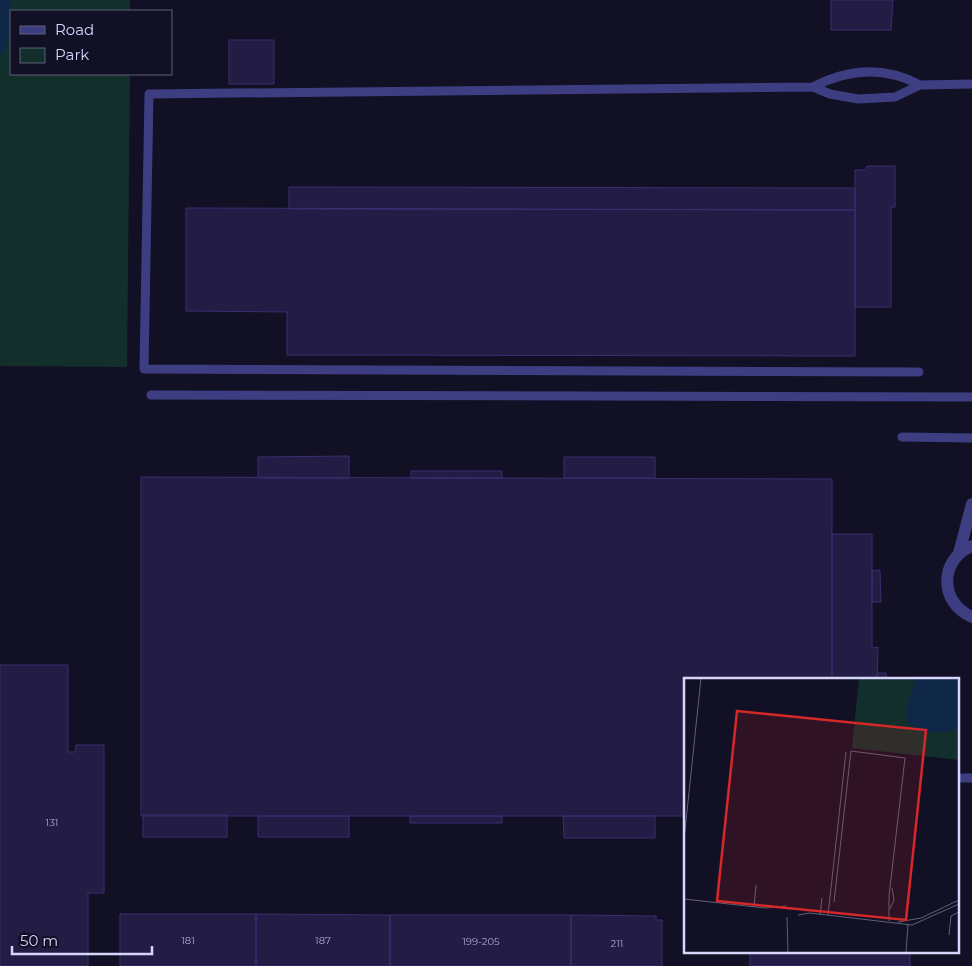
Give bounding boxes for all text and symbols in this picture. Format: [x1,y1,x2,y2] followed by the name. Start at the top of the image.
[10,10,172,75] legend
[55,20,94,39] text: Road
[55,45,89,64] text: Park
[684,678,960,954] inset map
[46,816,58,829] house number: 131
[12,924,152,956] scale bar
[20,931,58,950] text: 50 m
[181,934,195,947] house number: 181
[315,934,331,947] house number: 187
[462,935,500,948] house number: 199-205
[611,937,623,950] house number: 211

